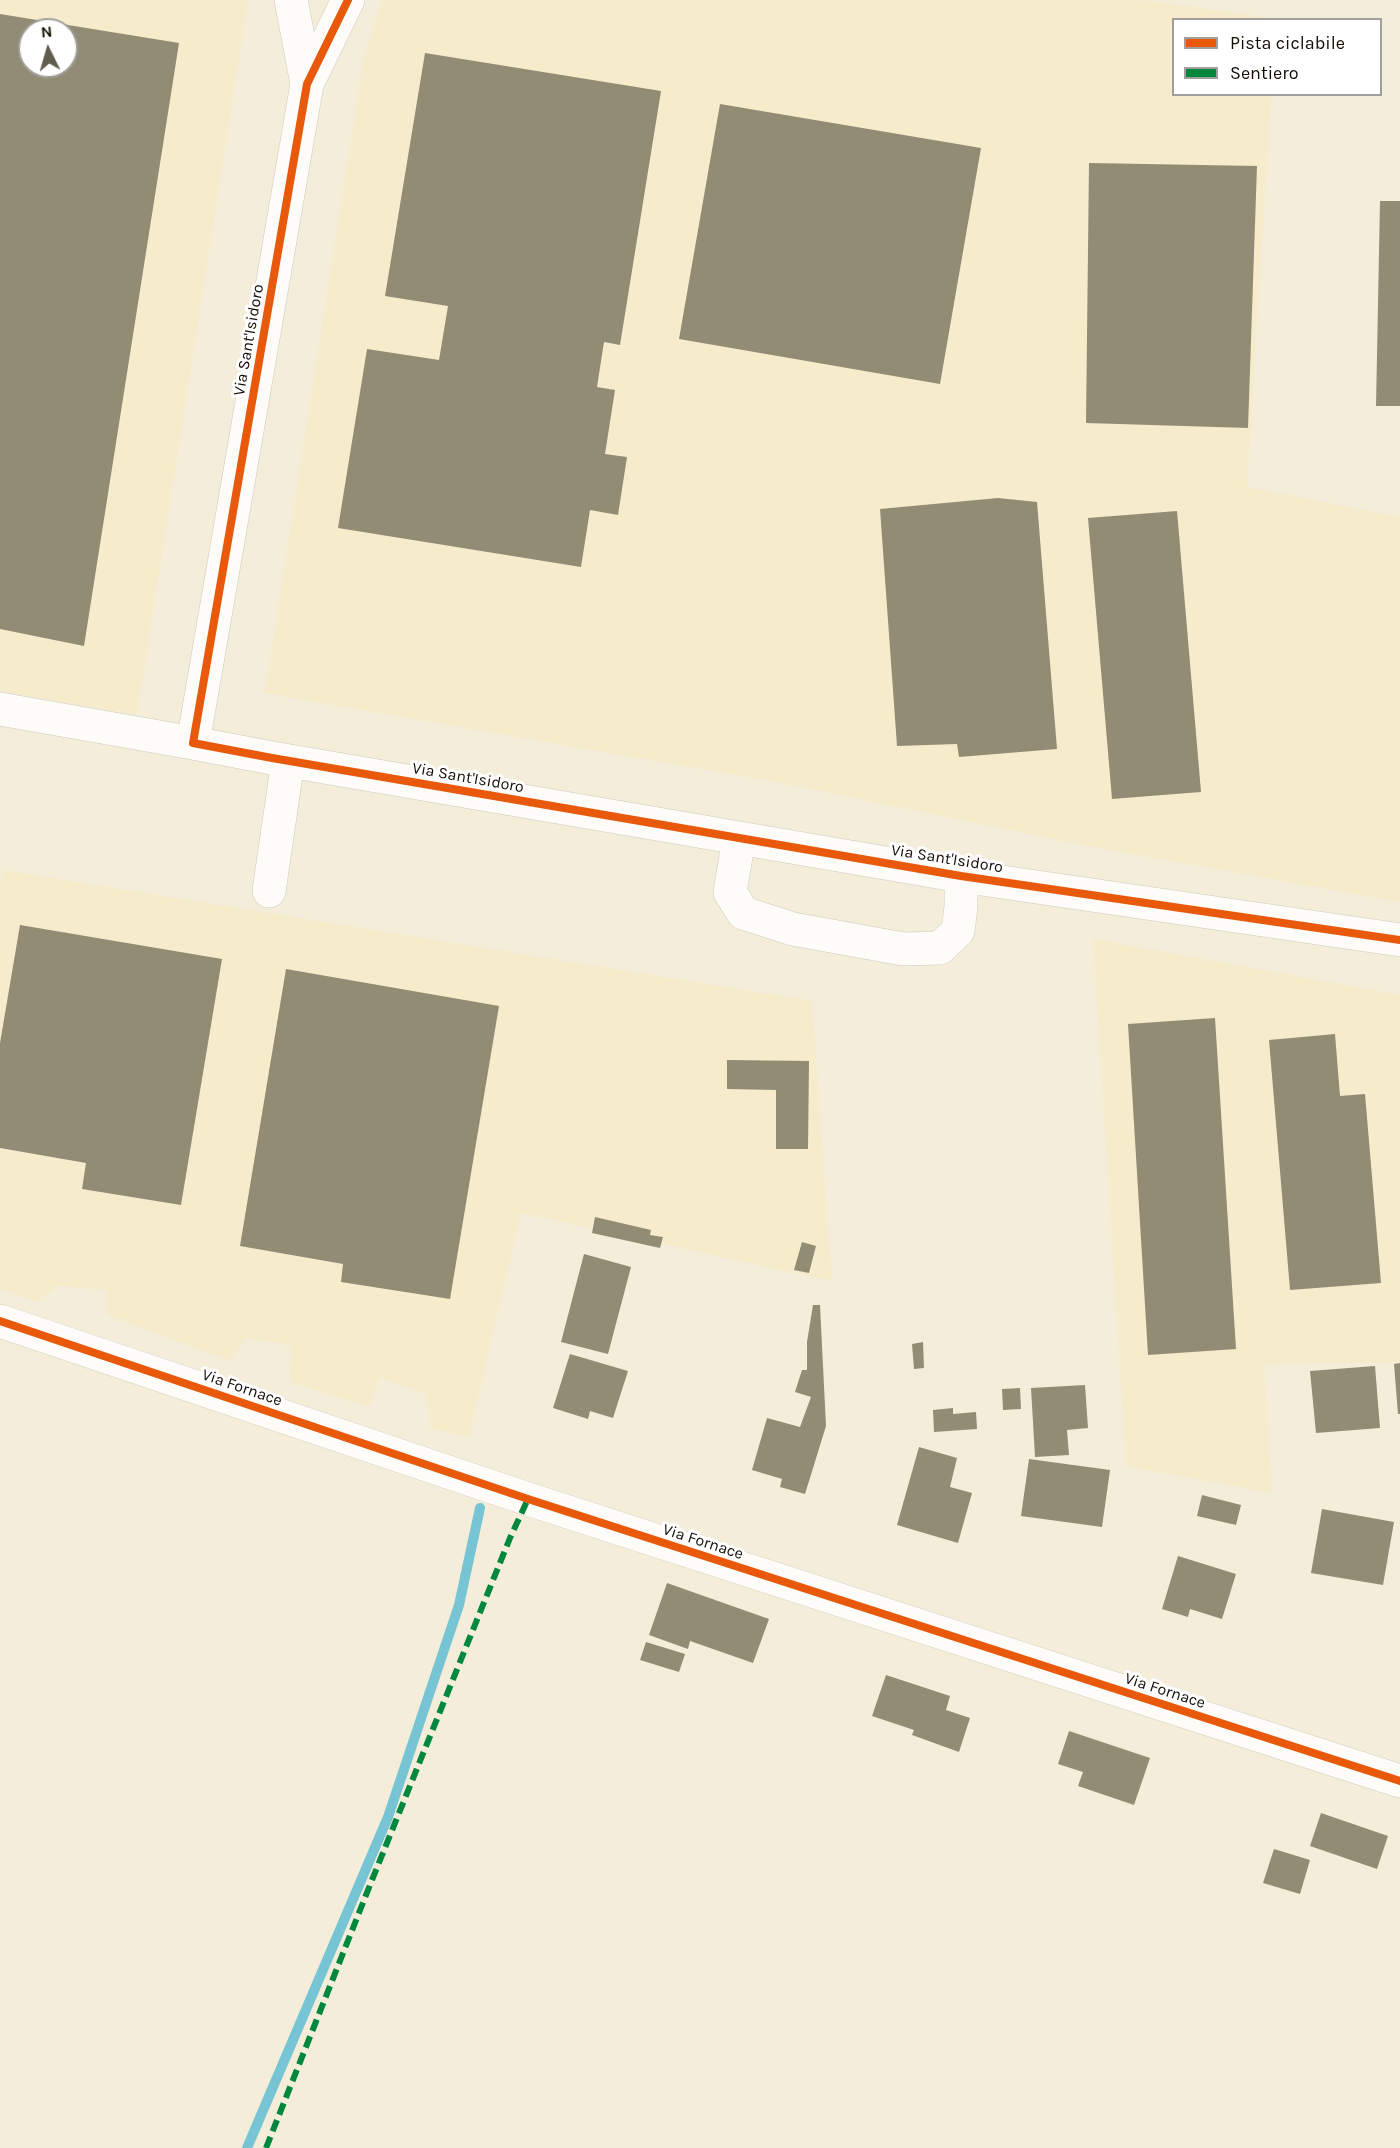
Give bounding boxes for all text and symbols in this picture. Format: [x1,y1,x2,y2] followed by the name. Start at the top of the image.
[18,18,78,78] north arrow
[1172,18,1382,96] legend
[40,22,53,42] text: N
[1230,32,1345,54] text: Pista ciclabile
[1230,62,1299,84] text: Sentiero
[230,283,268,397] street label: Via Sant'Isidoro
[411,759,525,797] street label: Via Sant'Isidoro
[890,841,1004,877] street label: Via Sant'Isidoro
[199,1365,285,1411] street label: Via Fornace
[660,1520,746,1564] street label: Via Fornace
[1122,1669,1208,1713] street label: Via Fornace

